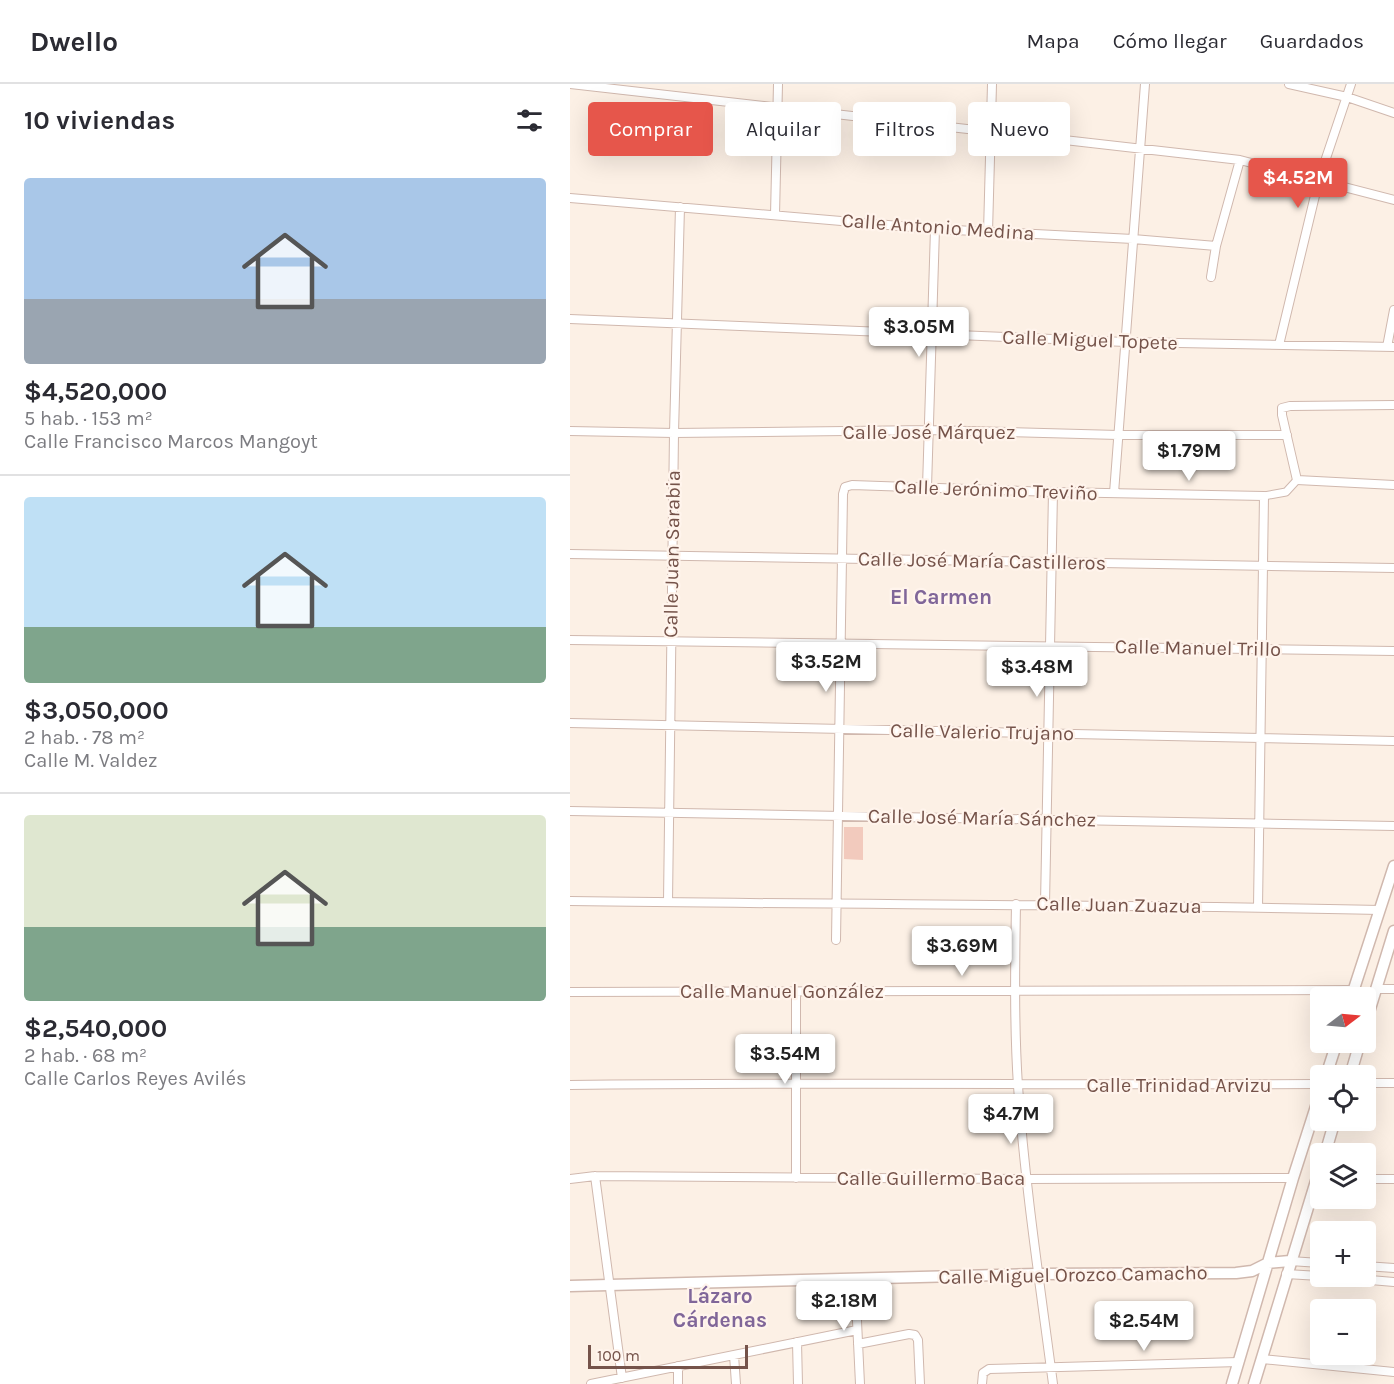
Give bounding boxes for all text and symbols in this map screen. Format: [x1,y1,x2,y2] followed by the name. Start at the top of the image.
[30,25,118,58] text: Dwello
[1026,29,1080,53] text: Mapa
[1113,29,1227,53] text: Cómo llegar
[1260,29,1364,53] text: Guardados
[588,102,713,156] chip: Comprar
[725,102,841,156] chip: Alquilar
[853,102,956,156] chip: Filtros
[968,102,1070,156] chip: Nuevo
[513,104,546,137] icon: filters
[24,105,175,136] text: 10 viviendas
[1249,158,1347,209] pin: $4.52M
[1262,166,1334,189] text: $4.52M
[841,209,1035,245] street label: Calle Antonio Medina
[231,217,339,325] icon: home
[870,307,968,358] pin: $3.05M
[883,315,955,338] text: $3.05M
[1002,325,1178,355] street label: Calle Miguel Topete
[24,376,167,407] text: $4,520,000
[24,407,153,430] text: 5 hab. · 153 m²
[843,421,1015,444] street label: Calle José Márquez
[24,430,318,453] text: Calle Francisco Marcos Mangoyt
[1140,431,1238,482] pin: $1.79M
[1157,439,1221,462] text: $1.79M
[659,470,685,638] street label: Calle Juan Sarabia
[894,475,1098,505] street label: Calle Jerónimo Treviño
[231,536,339,644] icon: home
[858,547,1106,575] street label: Calle José María Castilleros
[890,585,992,609] district label: El Carmen
[1115,635,1281,661] street label: Calle Manuel Trillo
[777,642,875,693] pin: $3.52M
[988,647,1086,698] pin: $3.48M
[790,650,862,673] text: $3.52M
[1001,655,1073,678] text: $3.48M
[24,695,169,726] text: $3,050,000
[890,719,1074,745] street label: Calle Valerio Trujano
[24,726,145,749] text: 2 hab. · 78 m²
[24,749,158,772] text: Calle M. Valdez
[868,805,1096,831] street label: Calle José María Sánchez
[231,854,339,962] icon: home
[1036,892,1202,918] street label: Calle Juan Zuazua
[913,926,1011,977] pin: $3.69M
[926,934,998,957] text: $3.69M
[680,980,884,1003] street label: Calle Manuel González
[1310,987,1376,1053] north arrow
[1310,987,1376,1365] map controls
[24,1013,167,1044] text: $2,540,000
[736,1034,834,1085] pin: $3.54M
[749,1042,821,1065] text: $3.54M
[24,1044,147,1067] text: 2 hab. · 68 m²
[1310,1065,1376,1131] button: locate
[24,1067,247,1090] text: Calle Carlos Reyes Avilés
[1086,1074,1272,1097] street label: Calle Trinidad Arvizu
[969,1094,1053,1145] pin: $4.7M
[982,1102,1040,1125] text: $4.7M
[1310,1143,1376,1209] button: layers
[837,1167,1025,1190] street label: Calle Guillermo Baca
[1310,1221,1376,1287] button: +
[938,1261,1208,1289] street label: Calle Miguel Orozco Camacho
[795,1281,893,1332] pin: $2.18M
[673,1284,767,1332] district label: Lázaro Cárdenas
[810,1289,878,1312] text: $2.18M
[1310,1299,1376,1365] button: −
[1095,1301,1193,1352] pin: $2.54M
[1108,1309,1180,1332] text: $2.54M
[588,1342,748,1370] scale bar
[597,1346,640,1365] text: 100 m

